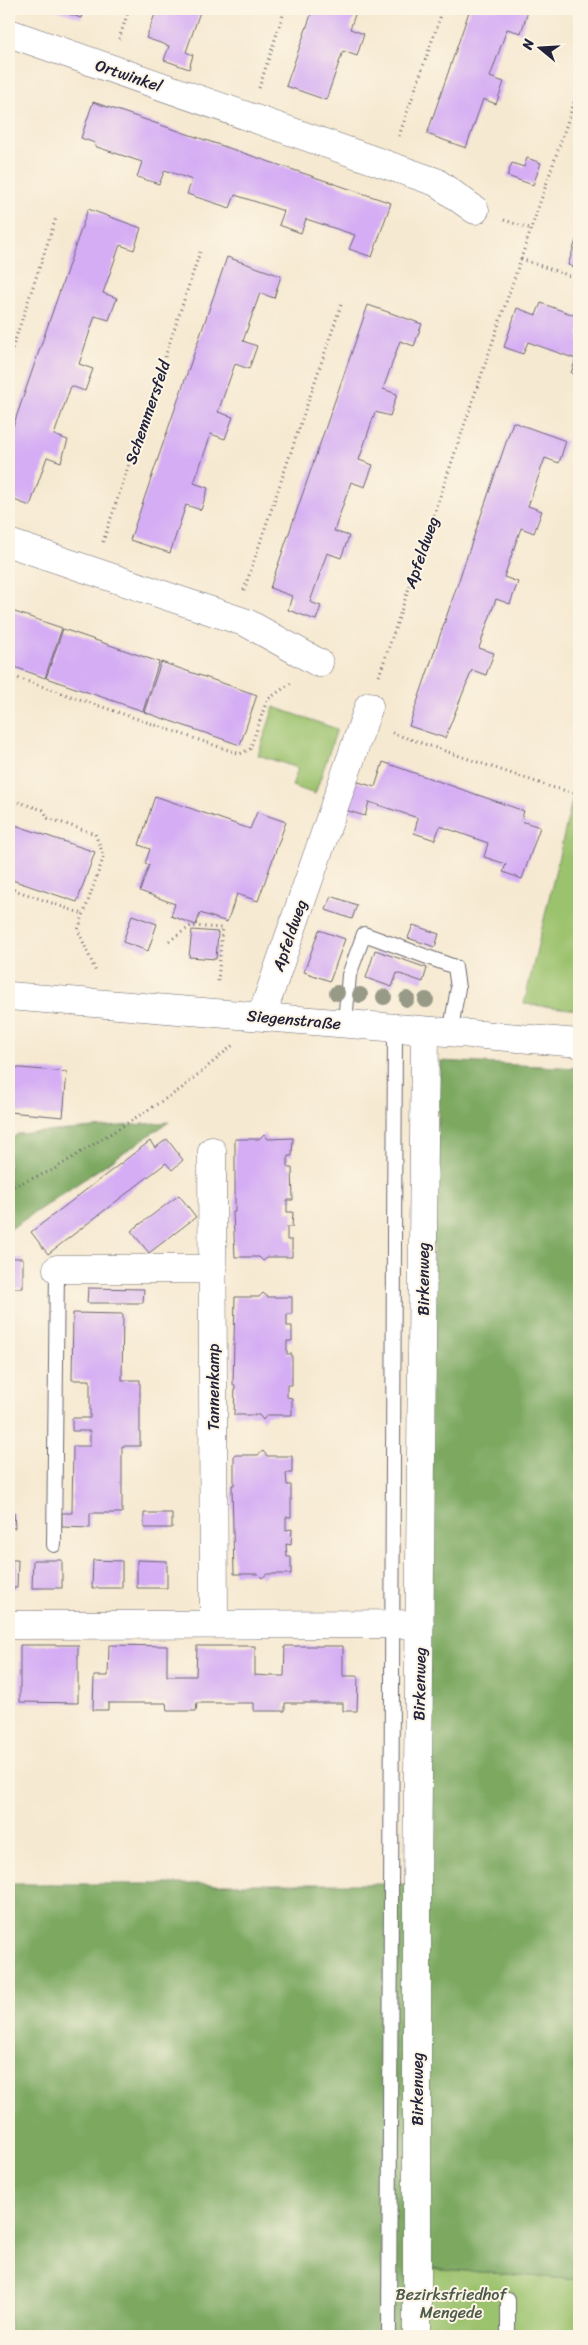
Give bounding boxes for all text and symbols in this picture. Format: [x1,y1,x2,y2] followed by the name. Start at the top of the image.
[516,22,566,72] north arrow
[514,35,542,54] text: N
[91,50,167,101] street label: Ortwinkel
[116,355,179,468] street label: Schemmersfeld
[395,512,447,593] street label: Apfeldweg
[263,895,315,976] street label: Apfeldweg
[246,1001,342,1038] street label: Siegenstraße
[409,1242,438,1316] street label: Birkenweg
[199,1343,228,1430] street label: Tannenkamp
[404,1647,435,1721] street label: Birkenweg
[403,2052,432,2126] street label: Birkenweg
[396,2280,508,2327] park label: Bezirksfriedhof Mengede

